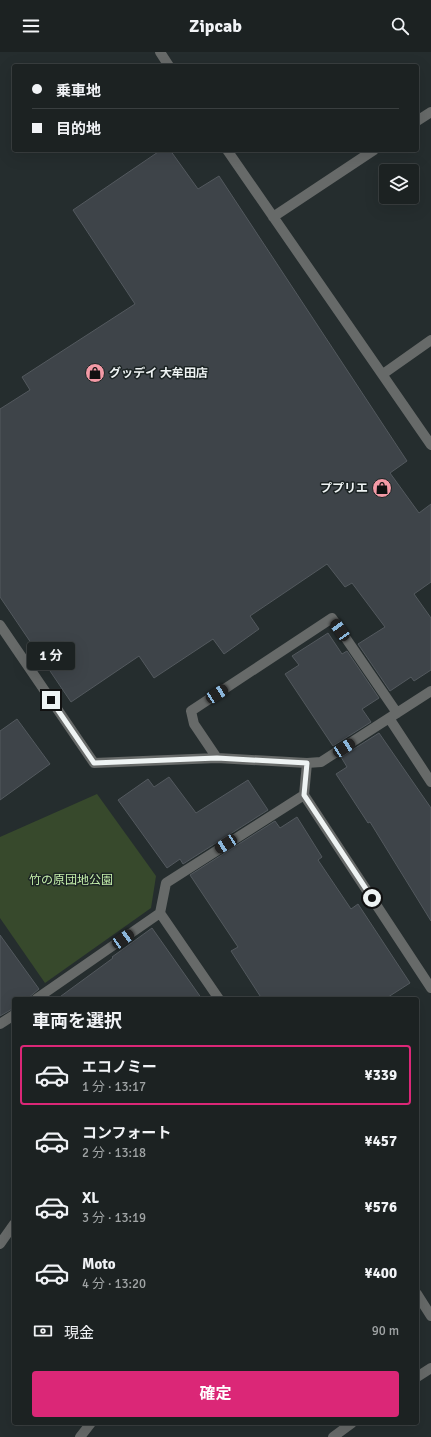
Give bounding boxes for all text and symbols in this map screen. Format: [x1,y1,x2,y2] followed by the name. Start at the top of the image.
[20,15,42,37] icon: menu
[189,15,242,37] text: Zipcab
[389,15,411,37] icon: search
[56,82,101,100] text: 乗車地
[56,120,101,138] text: 目的地
[379,164,419,204] map controls
[379,164,419,204] button: layers
[84,362,106,384] shop icon: グッデイ 大牟田店
[109,366,208,381] place label: グッデイ 大牟田店
[371,477,393,499] shop icon: ププリエ
[320,481,368,496] place label: ププリエ
[328,617,352,643] car
[27,642,75,670] callout: 1 分
[40,648,62,664] text: 1 分
[204,682,230,706] car
[42,691,60,709] route end
[331,736,357,760] car
[213,832,239,856] car
[29,873,113,888] park label: 竹の原団地公園
[363,889,381,907] route start
[110,927,136,951] car
[32,1010,122,1032] text: 車両を選択
[34,1057,70,1093] icon: car
[82,1058,157,1076] text: エコノミー
[365,1066,397,1084] text: ¥339
[82,1079,146,1095] text: 1 分 · 13:17
[34,1123,70,1159] icon: car
[82,1124,172,1142] text: コンフォート
[365,1132,397,1150] text: ¥457
[82,1145,146,1161] text: 2 分 · 13:18
[34,1189,70,1225] icon: car
[82,1189,99,1207] text: XL
[365,1198,397,1216] text: ¥576
[82,1210,146,1226] text: 3 分 · 13:19
[34,1255,70,1291] icon: car
[82,1255,116,1273] text: Moto
[365,1264,397,1282] text: ¥400
[82,1276,146,1292] text: 4 分 · 13:20
[32,1320,54,1342] icon: cash
[372,1323,399,1339] text: 90 m
[64,1324,94,1342] text: 現金
[32,1371,399,1417] button: 確定

